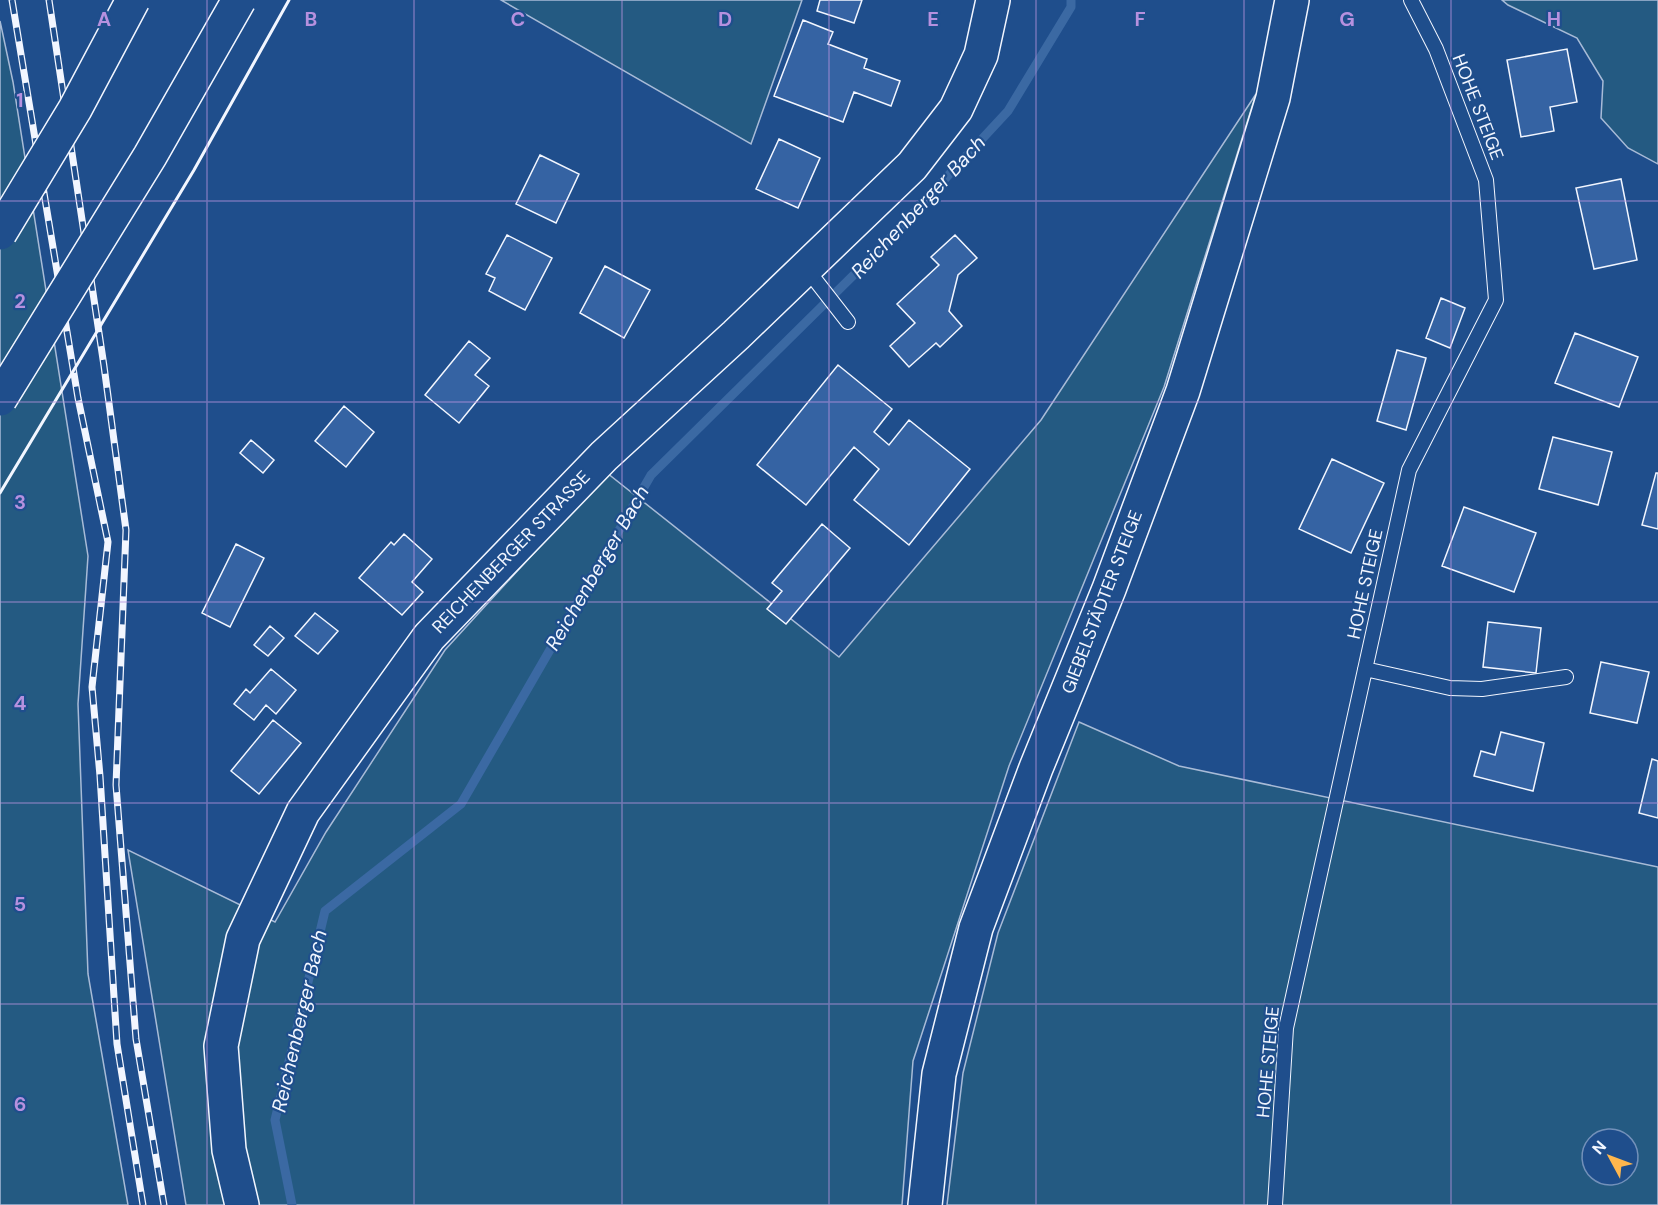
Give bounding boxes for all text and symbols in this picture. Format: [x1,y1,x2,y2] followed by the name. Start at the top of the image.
[97,6,111,32] text: A
[305,6,317,32] text: B
[511,6,525,32] text: C
[718,6,732,32] text: D
[927,6,939,32] text: E
[1134,6,1146,32] text: F
[1339,6,1355,32] text: G
[1547,6,1561,32] text: H
[1447,50,1509,164] street label: HOHE STEIGE
[16,87,24,113] text: 1
[845,130,991,284] water label: Reichenberger Bach
[14,288,26,314] text: 2
[427,465,595,639] street label: REICHENBERGER STRASSE
[539,481,655,655] water label: Reichenberger Bach
[14,489,26,515] text: 3
[1056,507,1148,697] street label: GIEBELSTÄDTER STEIGE
[1342,527,1388,641] street label: HOHE STEIGE
[14,690,27,716] text: 4
[14,891,26,917] text: 5
[265,927,333,1115] water label: Reichenberger Bach
[1251,1005,1285,1119] street label: HOHE STEIGE
[14,1091,26,1117] text: 6
[1580,1127,1640,1187] north arrow
[1587,1136,1611,1159] text: N

